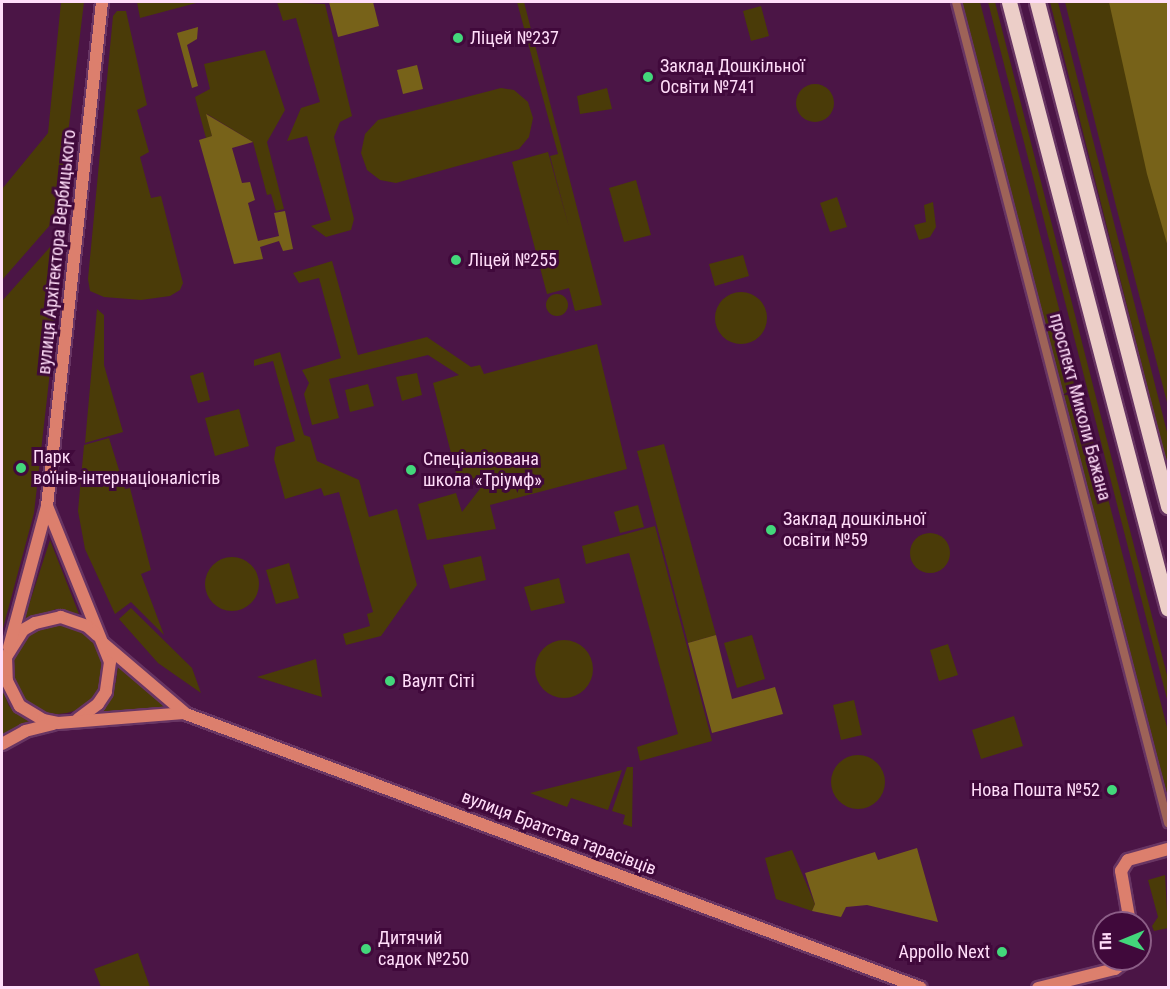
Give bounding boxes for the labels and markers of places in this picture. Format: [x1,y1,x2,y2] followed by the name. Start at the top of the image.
[470,27,559,49] place label: Ліцей №237
[451,31,465,45] marker: Ліцей №237
[660,56,805,98] place label: Заклад Дошкільної Освіти №741
[641,70,655,84] marker: Заклад Дошкільної Освіти №741
[468,249,557,271] place label: Ліцей №255
[449,253,463,267] marker: Ліцей №255
[33,447,220,490] place label: Парк воїнів-інтернаціоналістів
[423,449,542,492] place label: Спеціалізована школа «Тріумф»
[14,461,28,475] marker: Парк воїнів-інтернаціоналістів
[404,463,418,477] marker: Спеціалізована школа «Тріумф»
[783,509,926,552] place label: Заклад дошкільної освіти №59
[764,523,778,537] marker: Заклад дошкільної освіти №59
[402,670,475,692] place label: Ваулт Сіті
[383,674,397,688] marker: Ваулт Сіті
[971,779,1100,801] place label: Нова Пошта №52
[1105,783,1119,797] marker: Нова Пошта №52
[378,928,469,970] place label: Дитячий садок №250
[899,941,990,963] place label: Appollo Next
[359,942,373,956] marker: Дитячий садок №250
[995,945,1009,959] marker: Appollo Next

